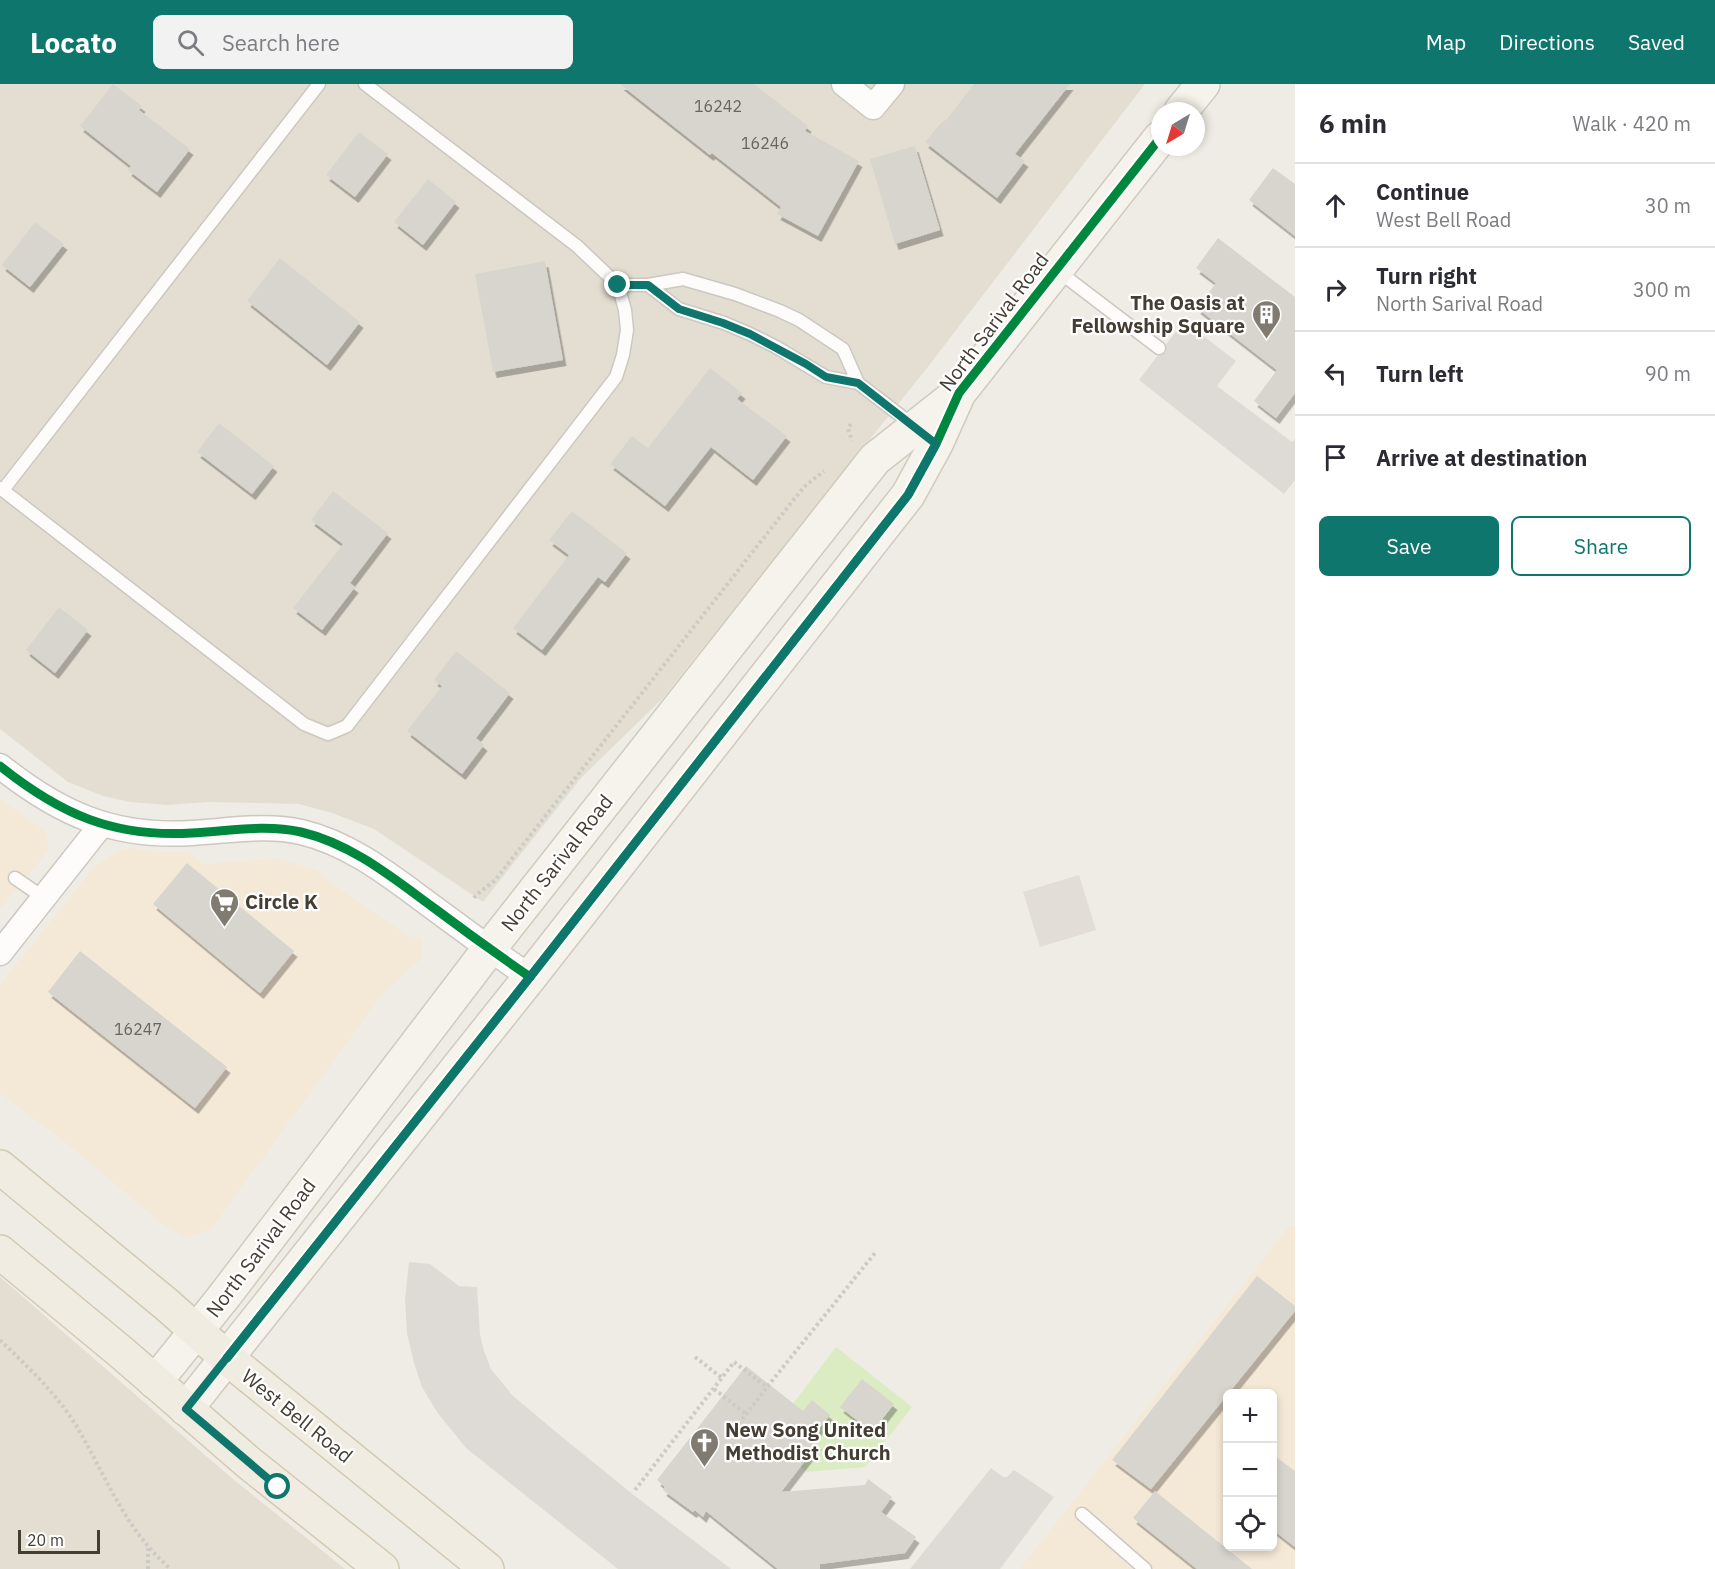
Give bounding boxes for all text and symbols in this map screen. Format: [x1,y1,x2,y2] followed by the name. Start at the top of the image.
[153,15,573,69] search box
[30,24,117,61] text: Locato
[174,26,207,59] icon: search
[222,28,340,57] text: Search here
[1426,28,1466,56] text: Map
[1499,28,1595,56] text: Directions
[1628,28,1685,56] text: Saved
[694,96,742,116] house number: 16242
[1151,102,1205,156] north arrow
[1319,106,1387,140] text: 6 min
[1573,110,1691,137] text: Walk · 420 m
[741,133,789,153] house number: 16246
[1376,177,1469,206] text: Continue
[1319,189,1352,222] icon: ahead
[1645,192,1691,219] text: 30 m
[1376,206,1511,233] text: West Bell Road
[933,247,1055,397] street label: North Sarival Road
[1376,261,1477,290] text: Turn right
[604,271,630,297] route end
[1319,273,1352,306] icon: right
[1633,276,1691,303] text: 300 m
[1071,289,1245,339] place label: The Oasis at Fellowship Square
[1376,290,1543,317] text: North Sarival Road
[1250,298,1282,340] building icon: The Oasis at Fellowship Square
[1319,357,1352,390] icon: left
[1376,359,1464,388] text: Turn left
[1645,360,1691,387] text: 90 m
[1319,441,1352,474] icon: arrive
[1376,443,1587,472] text: Arrive at destination
[1319,516,1499,576] button: Save
[1511,516,1691,576] button: Share
[495,789,619,937] street label: North Sarival Road
[208,886,240,928] supermarket icon: Circle K
[245,888,318,915] place label: Circle K
[114,1019,162,1039] house number: 16247
[200,1173,322,1323] street label: North Sarival Road
[236,1363,358,1469] street label: West Bell Road
[1223,1389,1277,1551] map controls
[1223,1389,1277,1443] button: +
[725,1416,891,1466] place label: New Song United Methodist Church
[688,1426,720,1468] church icon: New Song United Methodist Church
[1223,1443,1277,1497] button: −
[264,1473,290,1499] route start
[1223,1497,1277,1551] button: locate
[18,1527,100,1554] scale bar
[27,1530,64,1550] text: 20 m

